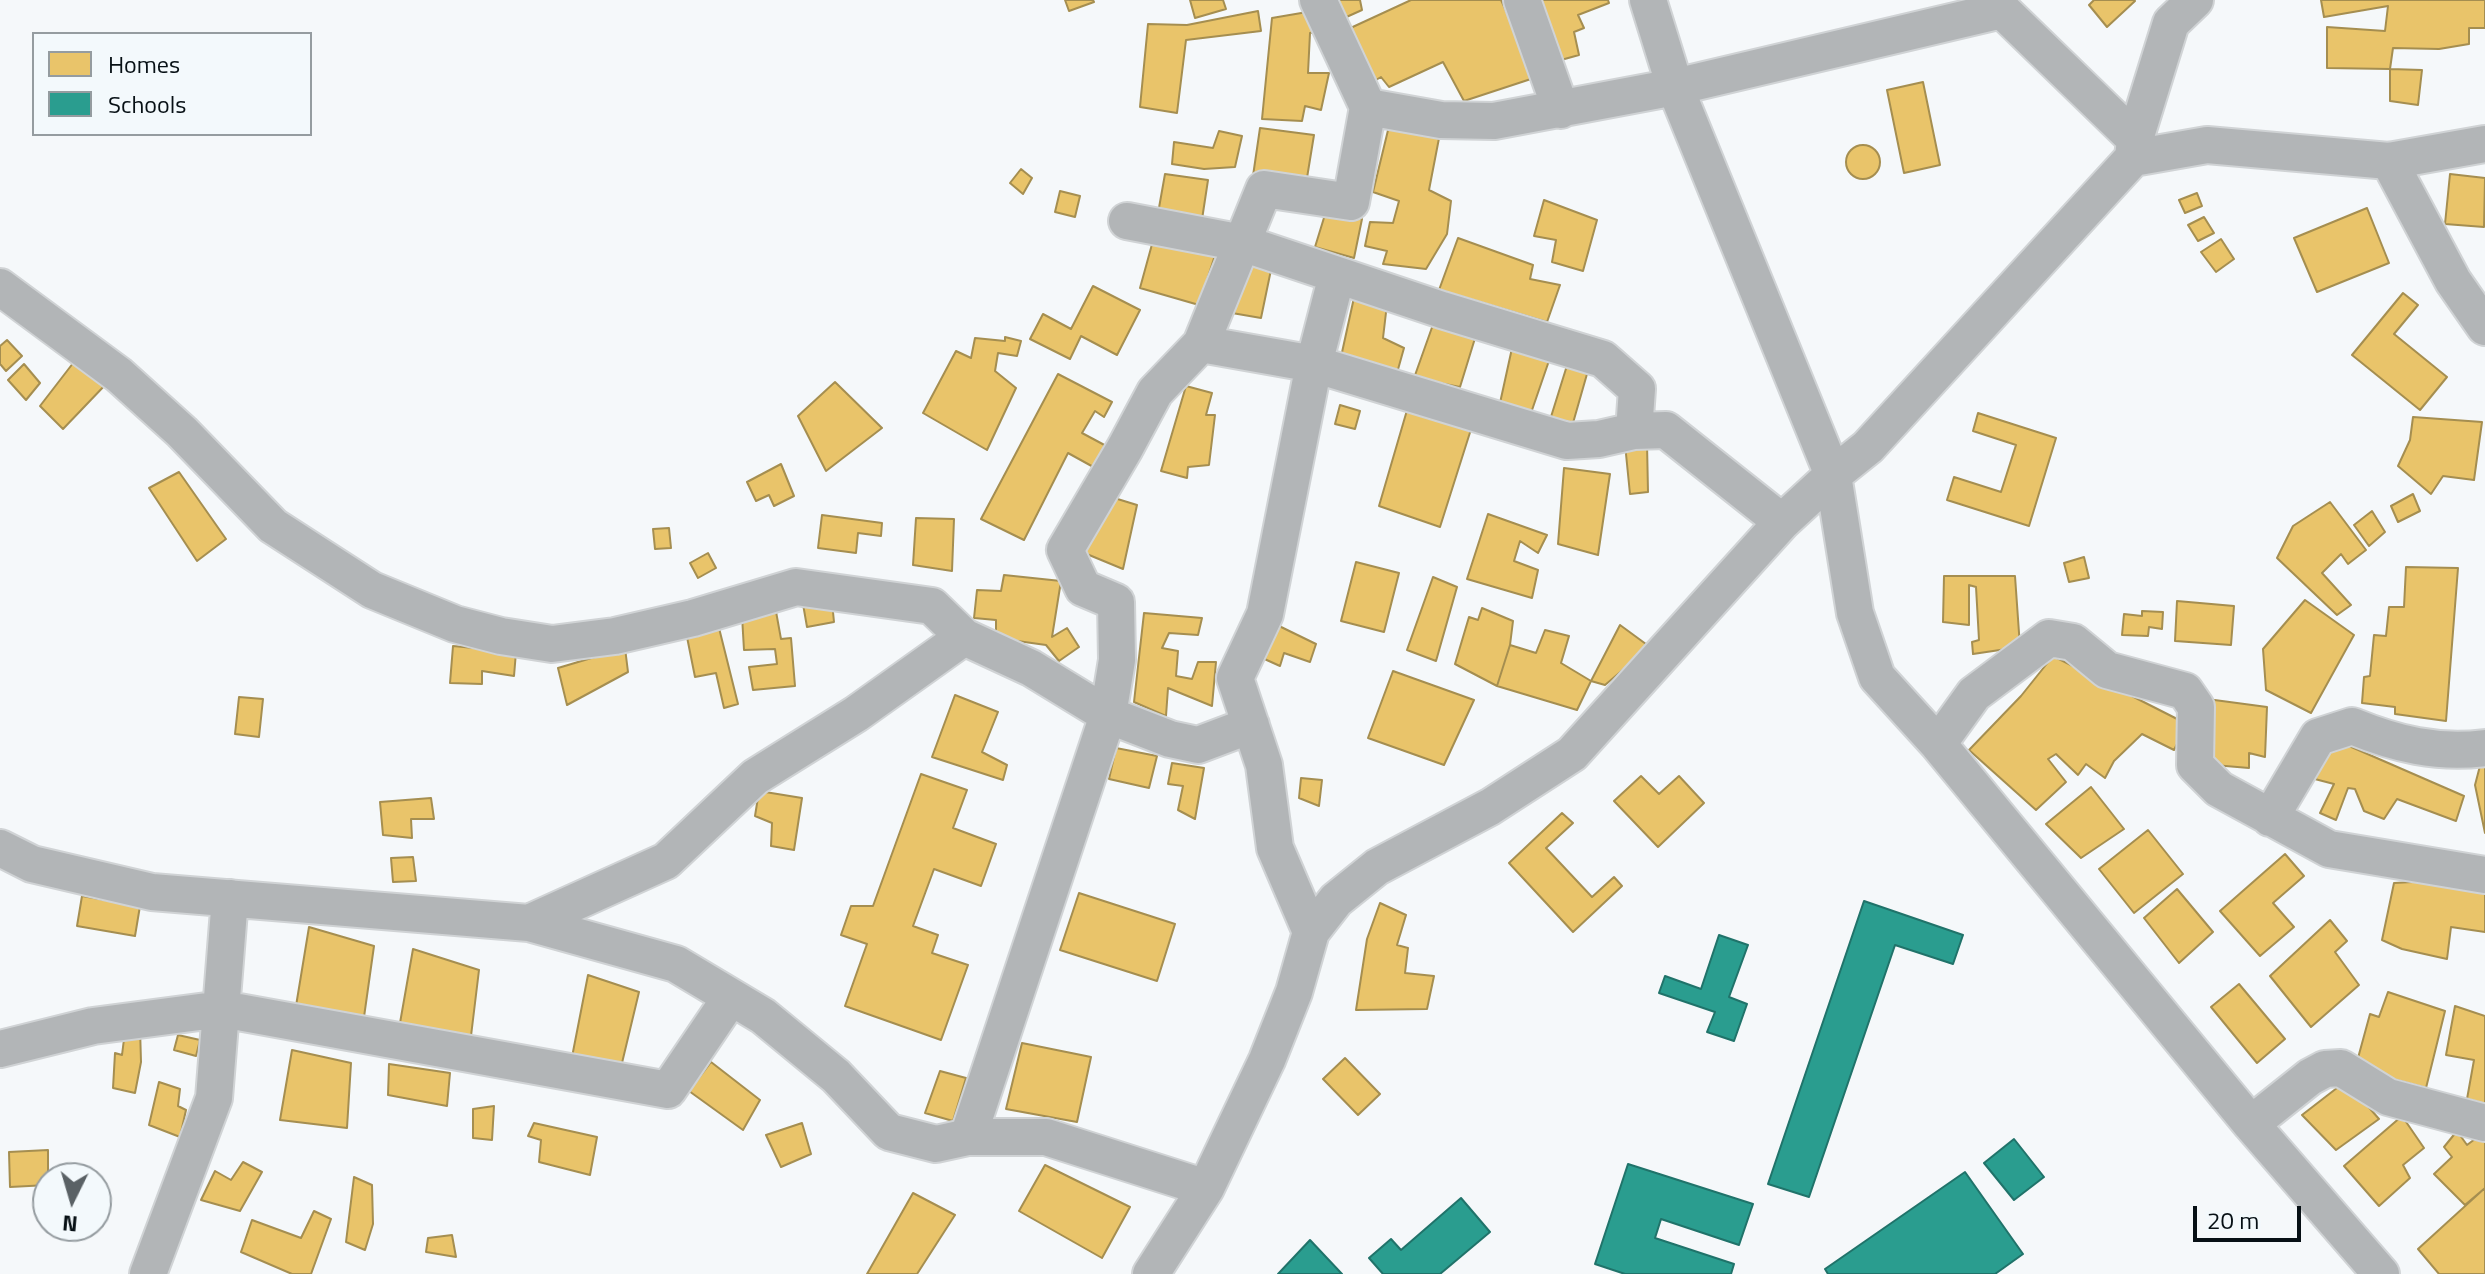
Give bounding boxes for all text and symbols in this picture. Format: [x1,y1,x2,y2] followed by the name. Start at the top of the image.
[32,32,312,136] legend
[108,46,180,82] text: Homes
[108,86,186,122] text: Schools
[32,1162,112,1242] north arrow
[2197,1190,2305,1240] scale bar
[2207,1202,2259,1238] text: 20 m
[61,1206,79,1242] text: N

